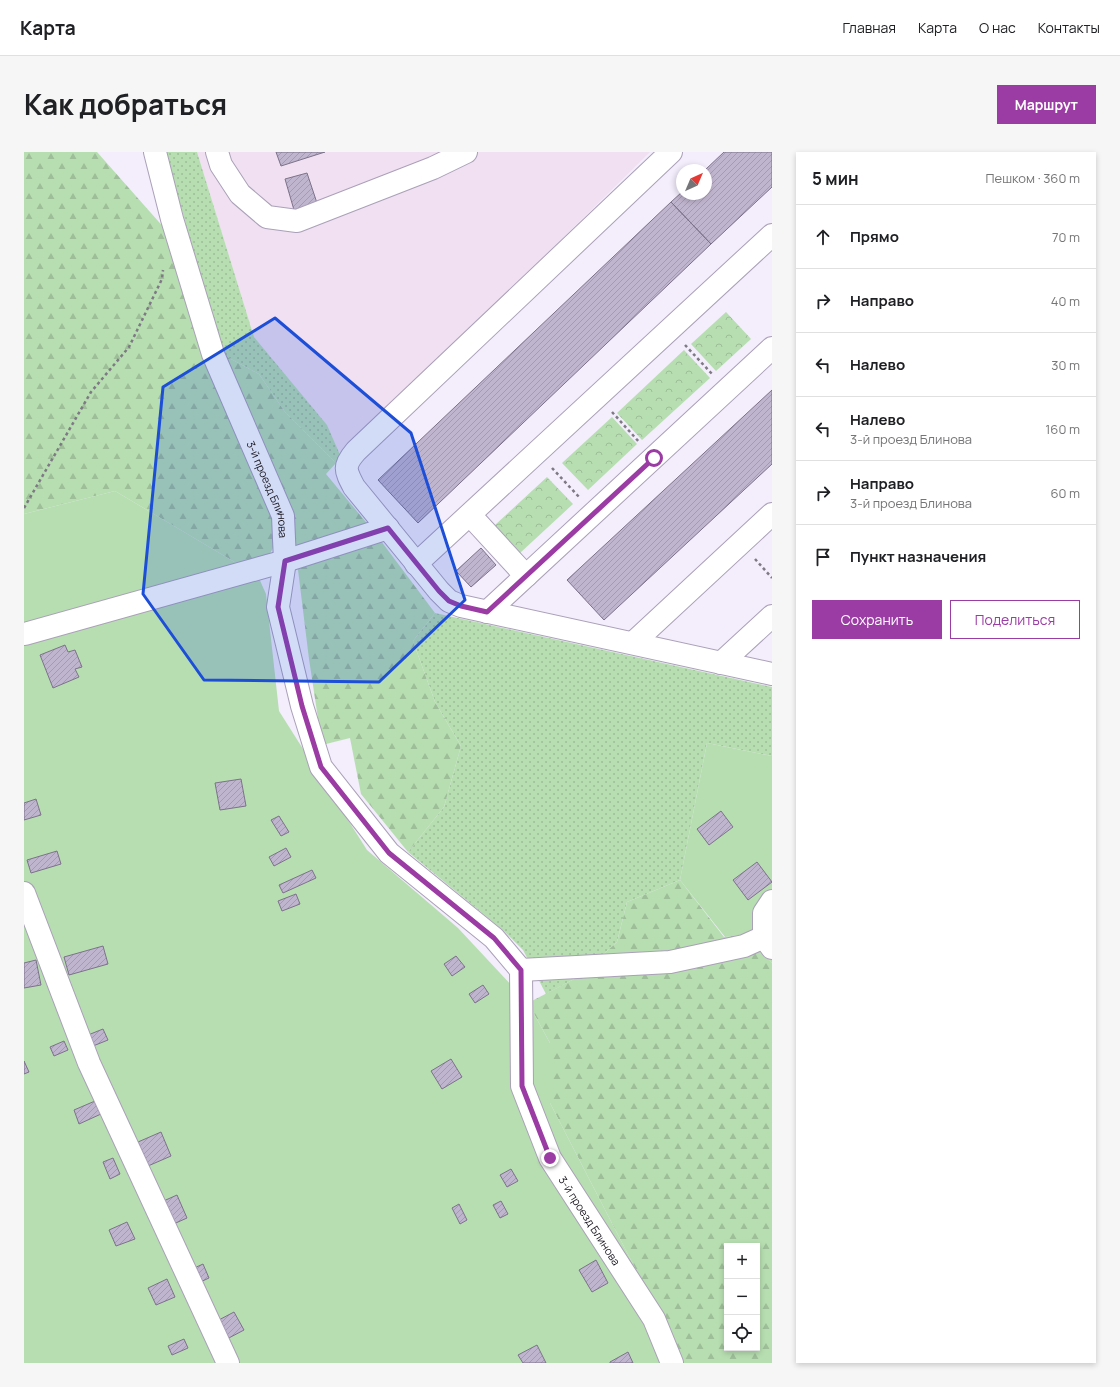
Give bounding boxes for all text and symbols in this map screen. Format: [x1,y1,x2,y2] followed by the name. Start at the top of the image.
[20,15,76,41] text: Карта
[843,18,896,37] text: Главная
[918,18,957,37] text: Карта
[979,18,1016,37] text: О нас
[1038,18,1100,37] text: Контакты
[24,85,227,123] text: Как добраться
[997,85,1096,124] button: Маршрут
[676,164,712,200] north arrow
[812,167,859,190] text: 5 мин
[986,169,1080,187] text: Пешком · 360 m
[812,226,834,248] icon: ahead
[850,226,899,247] text: Прямо
[1052,228,1080,246] text: 70 m
[812,290,834,312] icon: right
[850,290,914,311] text: Направо
[1051,292,1080,310] text: 40 m
[812,354,834,376] icon: left
[850,354,905,375] text: Налево
[1051,356,1080,374] text: 30 m
[850,409,905,430] text: Налево
[812,418,834,440] icon: left
[1045,420,1080,438] text: 160 m
[850,430,972,448] text: 3-й проезд Блинова
[244,438,291,538] street label: 3-й проезд Блинова
[645,449,663,467] route start
[850,473,914,494] text: Направо
[812,482,834,504] icon: right
[1050,484,1080,502] text: 60 m
[850,494,972,512] text: 3-й проезд Блинова
[812,546,834,568] icon: arrive
[850,546,986,567] text: Пункт назначения
[812,600,942,639] button: Сохранить
[950,600,1080,639] button: Поделиться
[541,1149,559,1167] route end
[556,1173,625,1268] street label: 3-й проезд Блинова
[724,1243,760,1351] map controls
[724,1243,760,1279] button: +
[724,1279,760,1315] button: −
[724,1315,760,1351] button: locate

